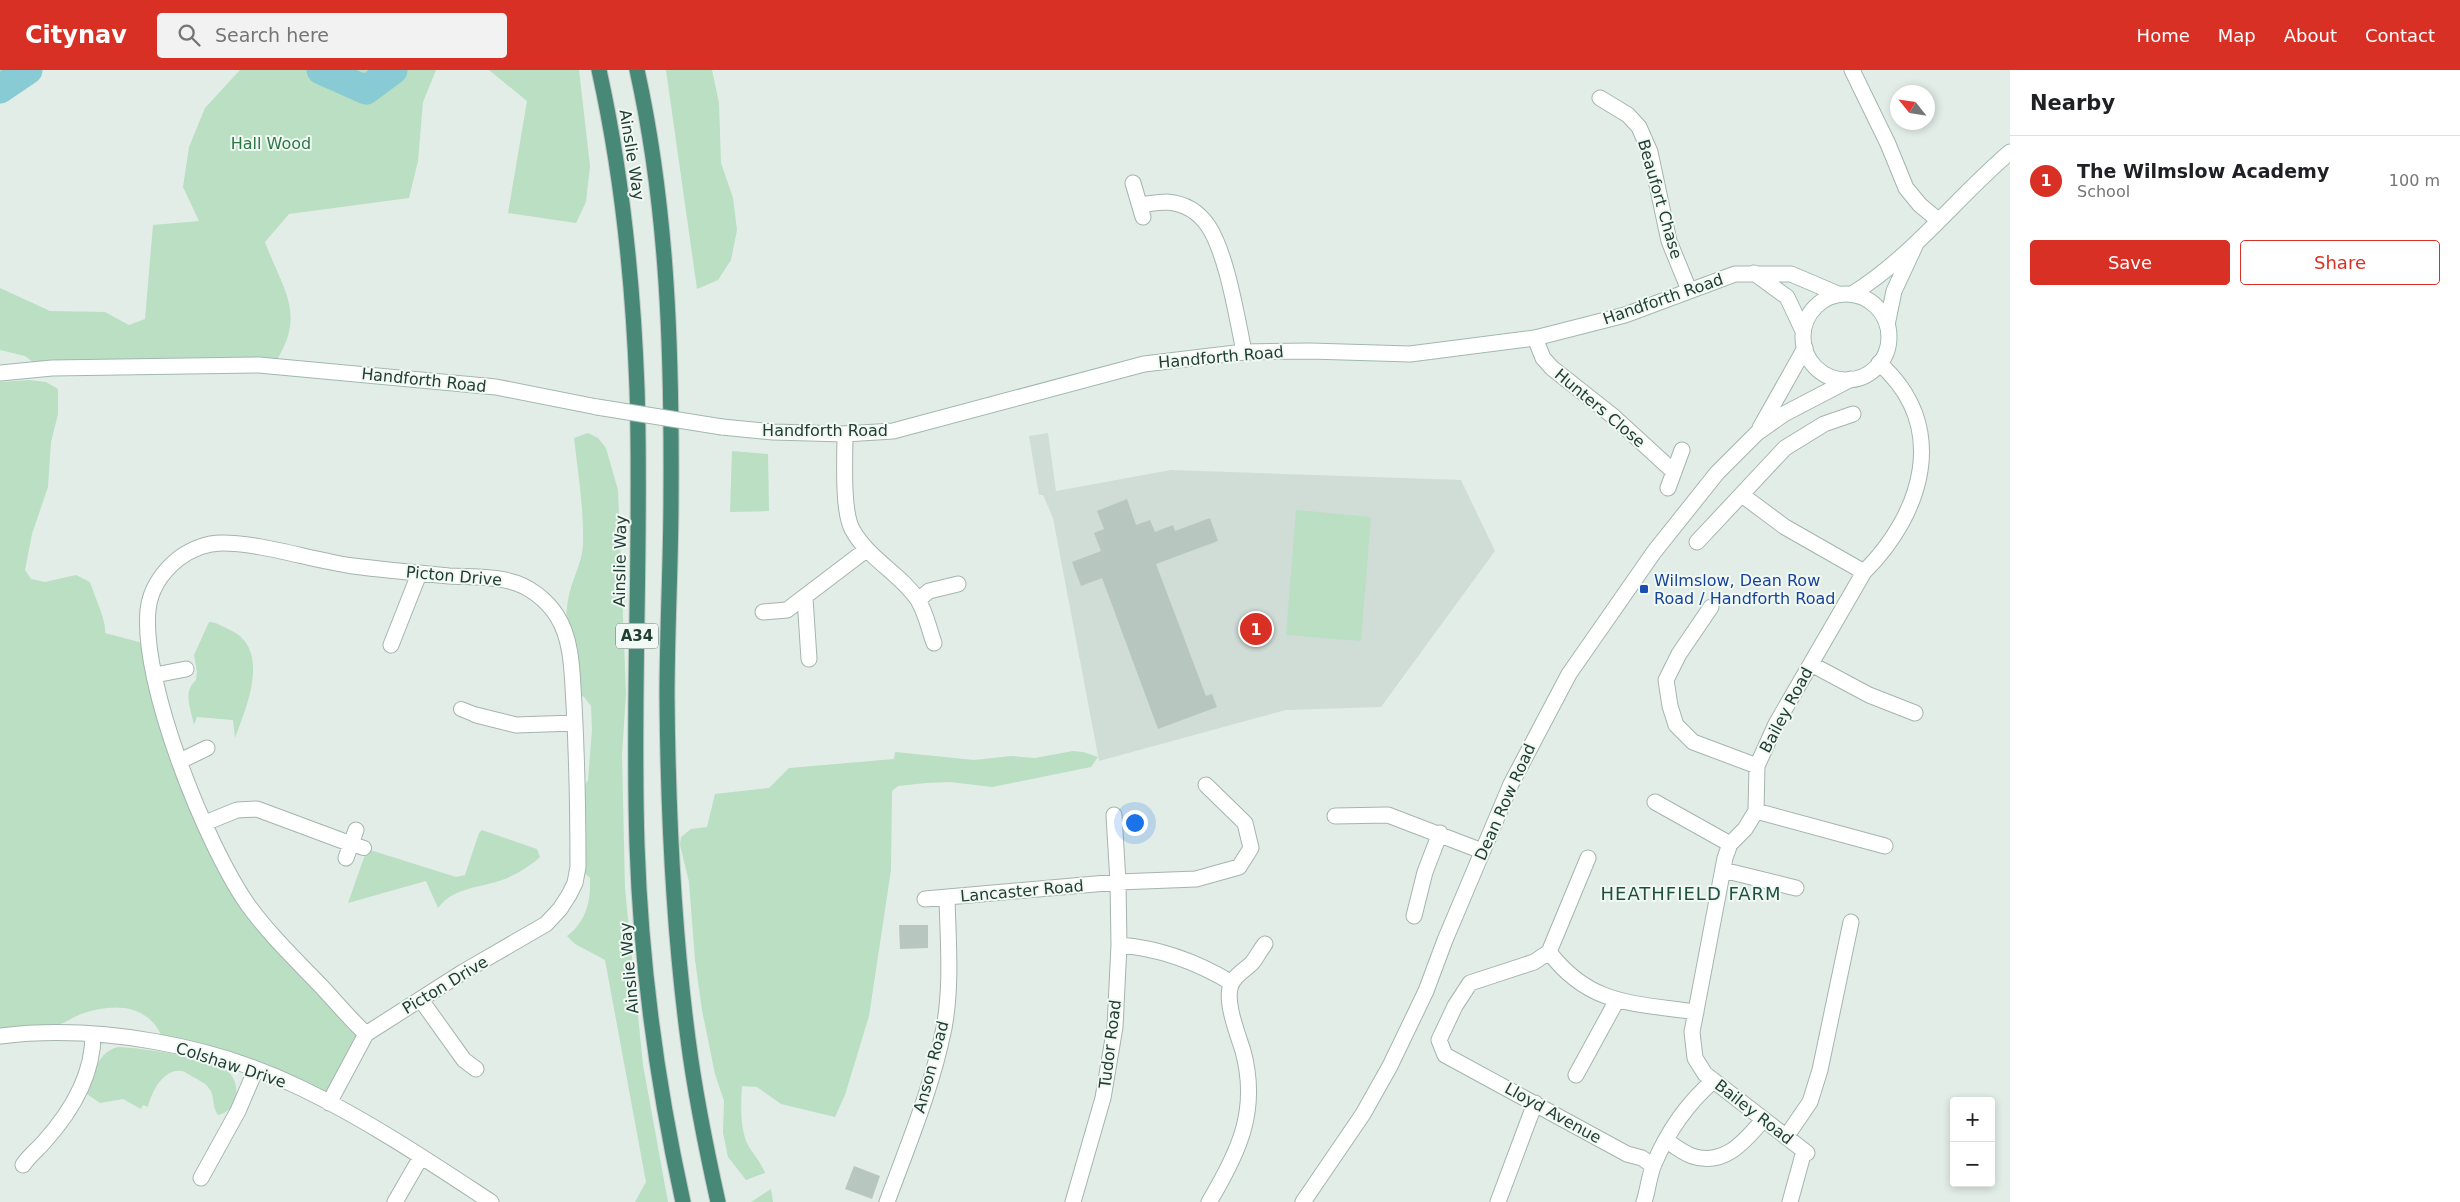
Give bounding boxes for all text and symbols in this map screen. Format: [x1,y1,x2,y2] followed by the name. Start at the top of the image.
[157,13,507,58] search box
[25,21,127,49] text: Citynav
[175,21,203,49] icon: search
[215,24,329,46] text: Search here
[2137,25,2190,46] text: Home
[2218,25,2256,46] text: Map
[2284,25,2337,46] text: About
[2365,25,2435,46] text: Contact
[1890,85,1935,130] north arrow
[2030,91,2115,115] text: Nearby
[615,108,649,202] street label: Ainslie Way
[231,134,311,153] park label: Hall Wood
[1634,137,1686,261] street label: Beaufort Chase
[2077,160,2329,182] text: The Wilmslow Academy
[2040,171,2052,190] text: 1
[2389,171,2440,190] text: 100 m
[2077,182,2130,201] text: School
[2030,240,2230,285] button: Save
[2240,240,2440,285] button: Share
[1600,270,1726,328] street label: Handforth Road
[1158,342,1284,372] street label: Handforth Road
[360,364,488,396] street label: Handforth Road
[1551,365,1649,451] street label: Hunters Close
[762,421,888,440] street label: Handforth Road
[610,515,630,607] street label: Ainslie Way
[405,562,503,590] street label: Picton Drive
[1654,571,1836,608] place label: Wilmslow, Dean Row Road / Handforth Road
[1638,583,1650,595] marker: Wilmslow, Dean Row Road / Handforth Road
[1240,610,1272,648] pin: 1
[616,624,658,648] road number: A34
[1755,664,1817,756] street label: Bailey Road
[1471,741,1539,863] street label: Dean Row Road
[1122,810,1148,836] your location
[960,876,1084,906] street label: Lancaster Road
[1600,883,1782,904] district label: HEATHFIELD FARM
[616,921,642,1015] street label: Ainslie Way
[399,952,491,1018] street label: Picton Drive
[1095,999,1125,1090] street label: Tudor Road
[910,1019,952,1115] street label: Anson Road
[174,1038,288,1092] street label: Colshaw Drive
[1711,1076,1797,1148] street label: Bailey Road
[1501,1079,1605,1147] street label: Lloyd Avenue
[1950,1097,1995,1187] map controls
[1950,1097,1995,1142] button: +
[1950,1142,1995,1187] button: −

